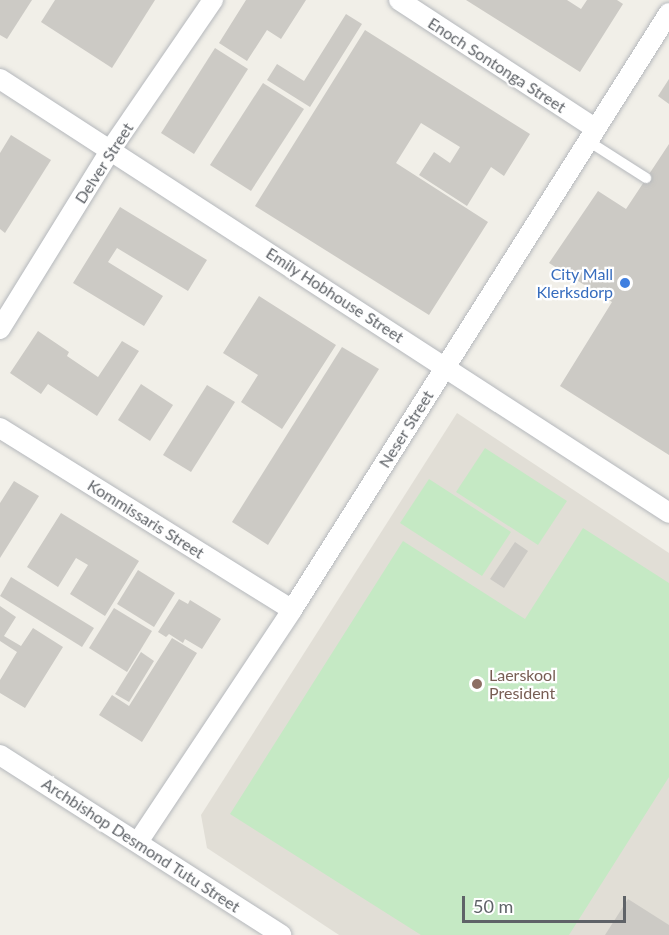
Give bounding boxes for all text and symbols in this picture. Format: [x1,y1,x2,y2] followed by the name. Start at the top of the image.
[425,13,569,117] street label: Enoch Sontonga Street
[71,119,137,207] street label: Delver Street
[262,243,408,347] street label: Emily Hobhouse Street
[536,264,613,302] place label: City Mall Klerksdorp
[618,276,632,290] marker: City Mall Klerksdorp
[375,387,437,471] street label: Neser Street
[84,475,208,563] street label: Kommissaris Street
[489,665,556,703] place label: Laerskool President
[470,677,484,691] marker: Laerskool President
[38,774,244,916] street label: Archbishop Desmond Tutu Street
[465,884,628,922] scale bar
[473,895,513,917] text: 50 m

